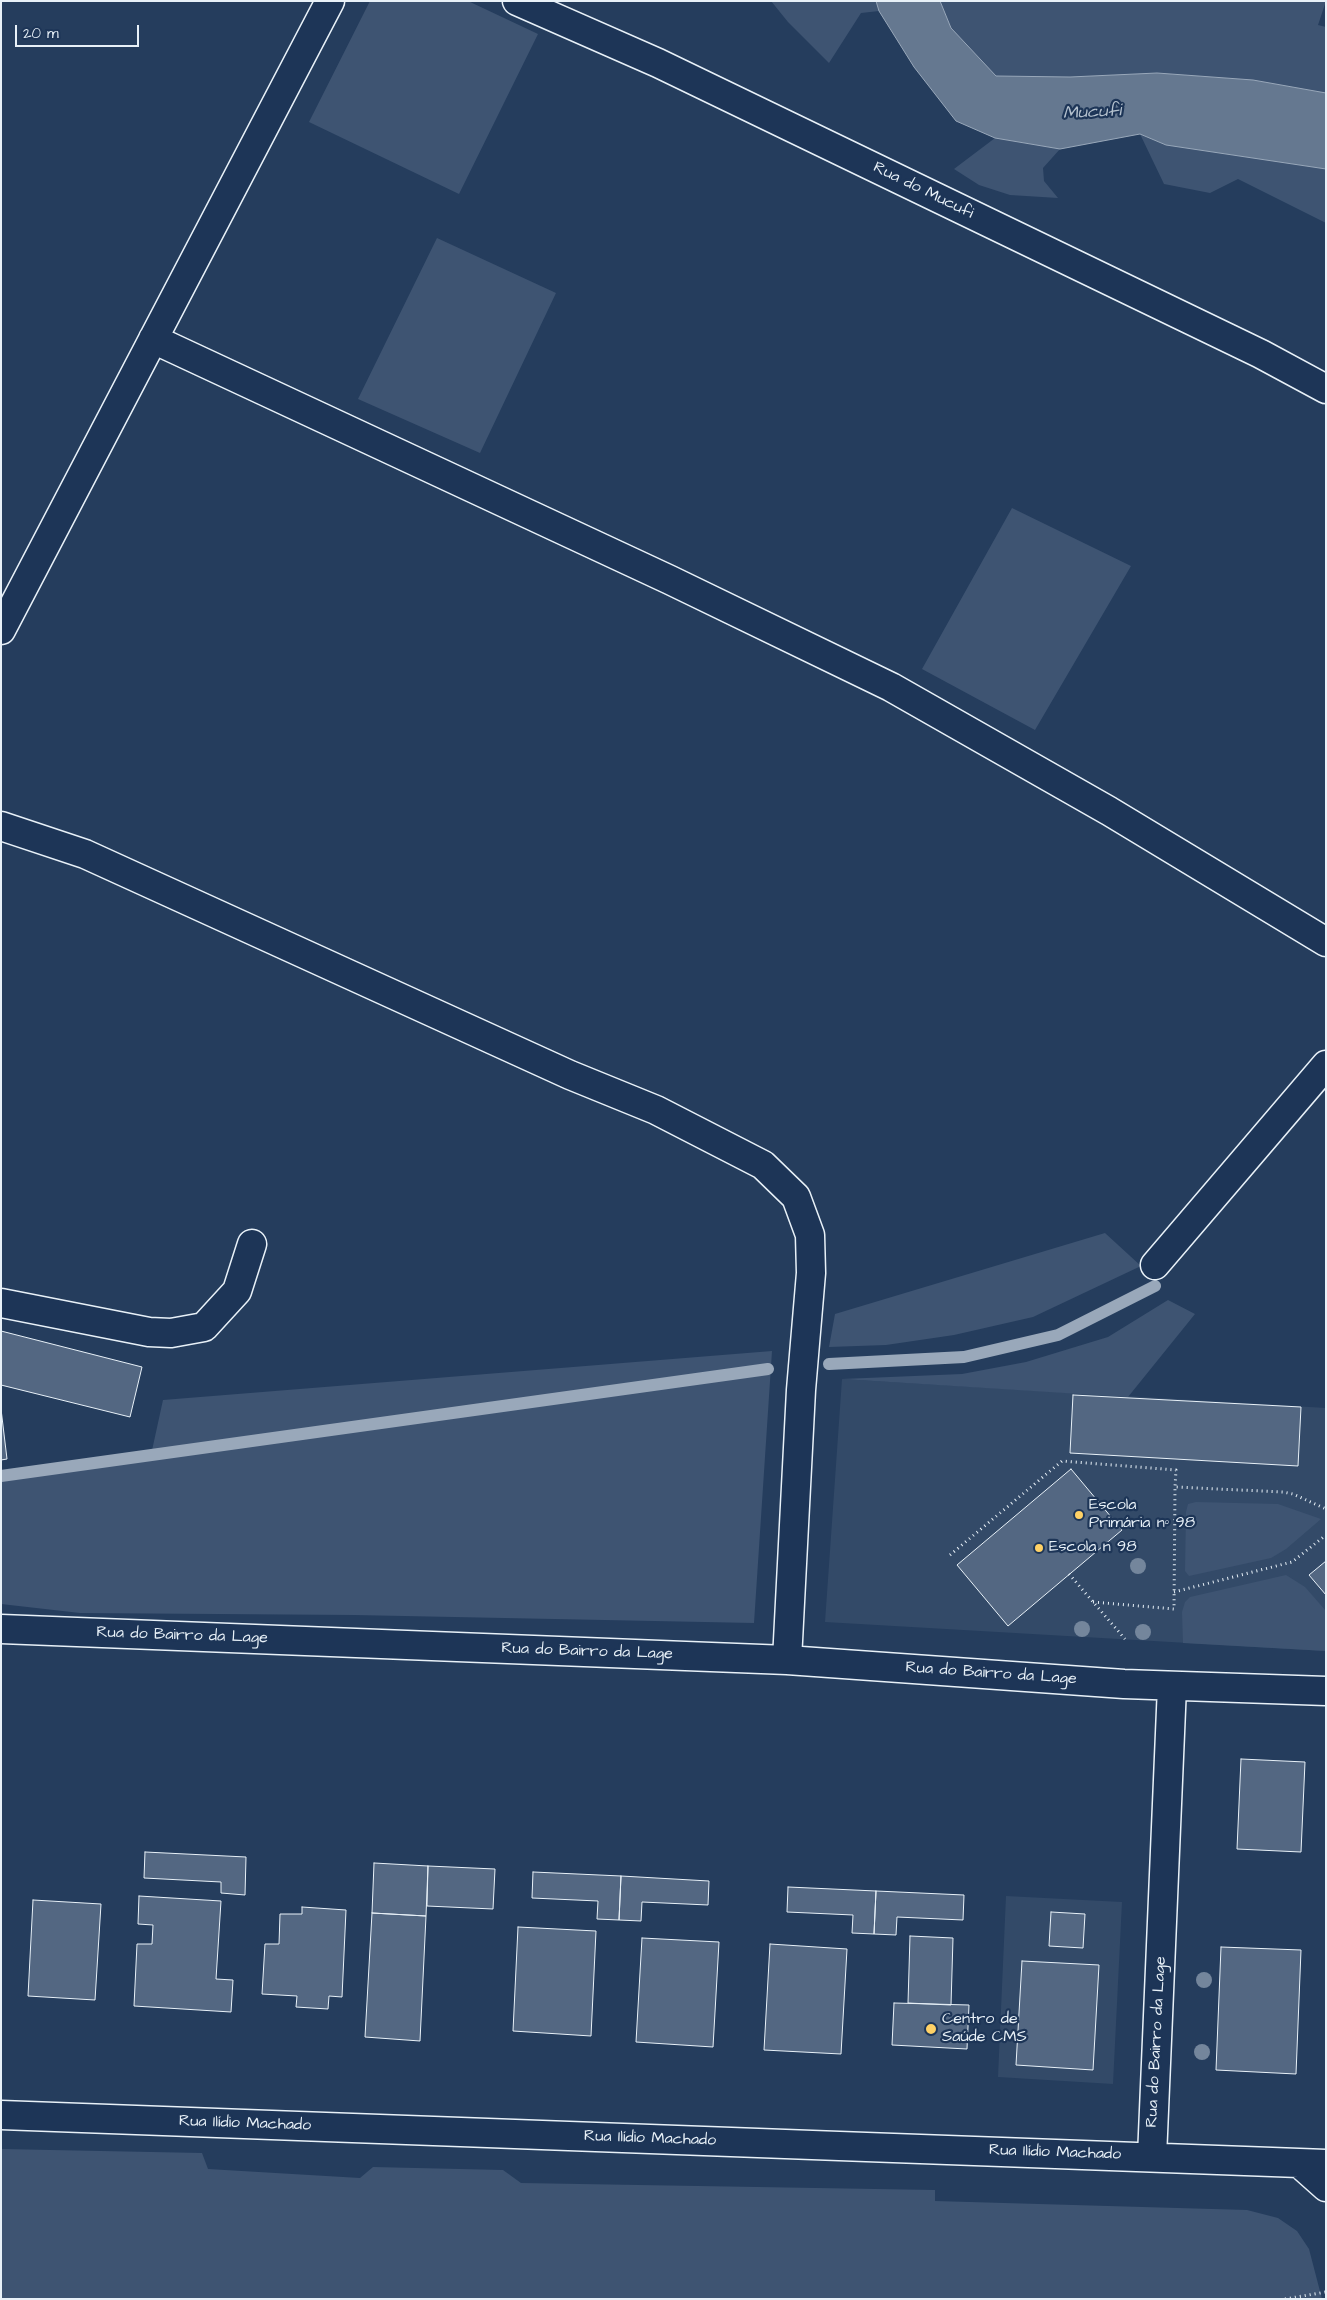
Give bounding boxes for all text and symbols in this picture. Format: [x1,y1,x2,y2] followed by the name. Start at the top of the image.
[18,15,141,47] scale bar
[23,23,59,44] text: 20 m
[1062,101,1122,125] water label: Mucufi
[870,158,976,224] street label: Rua do Mucufi
[1089,1496,1195,1534] place label: Escola Primária nº 98
[1073,1509,1085,1521] marker: Escola Primária nº 98
[1049,1538,1137,1558] place label: Escola n 98
[1033,1542,1045,1554] marker: Escola n 98
[96,1623,268,1649] street label: Rua do Bairro da Lage
[501,1639,673,1665] street label: Rua do Bairro da Lage
[905,1658,1077,1690] street label: Rua do Bairro da Lage
[1143,1956,1171,2128] street label: Rua do Bairro da Lage
[942,2010,1027,2048] place label: Centro de Saúde CMS
[924,2022,938,2036] marker: Centro de Saúde CMS
[179,2112,311,2136] street label: Rua Ilídio Machado
[584,2127,716,2151] street label: Rua Ilídio Machado
[989,2141,1121,2165] street label: Rua Ilídio Machado

